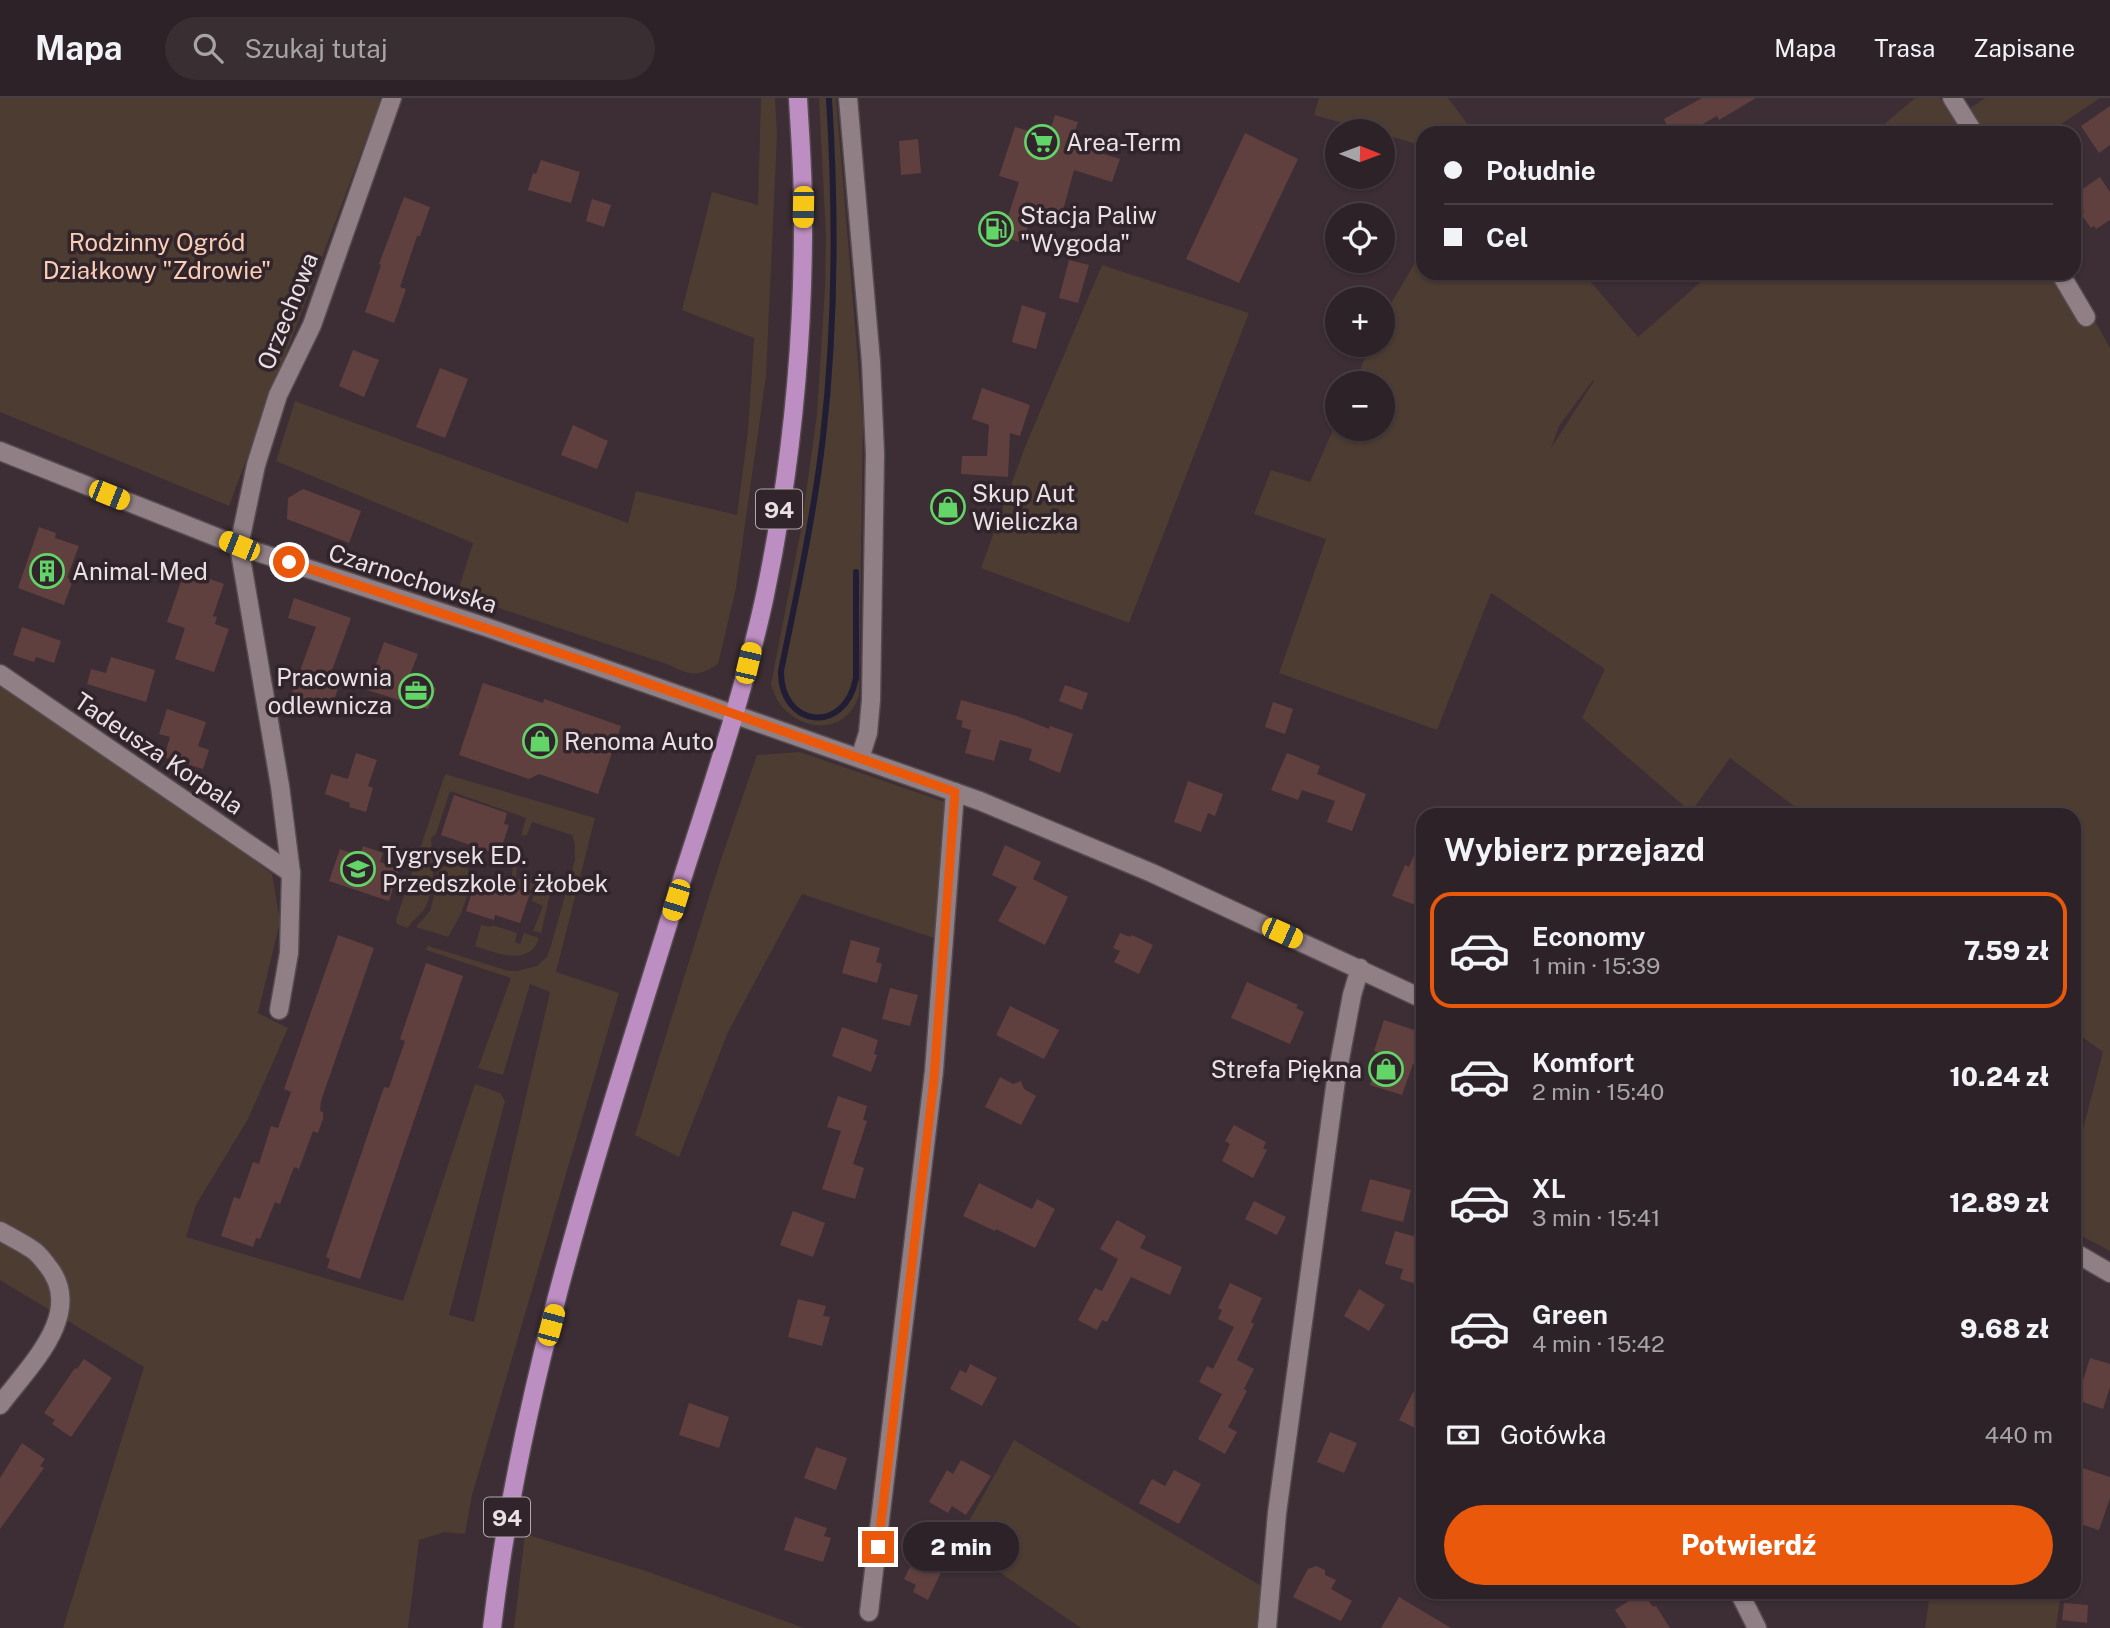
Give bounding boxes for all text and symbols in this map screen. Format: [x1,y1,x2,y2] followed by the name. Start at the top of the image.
[165,17,655,80] search box
[35,29,123,67] text: Mapa
[189,29,227,67] icon: search
[245,33,388,64] text: Szukaj tutaj
[1774,34,1836,62] text: Mapa
[1874,34,1935,62] text: Trasa
[1973,34,2075,62] text: Zapisane
[1325,119,1395,189] north arrow
[1325,119,1395,441] map controls
[1023,123,1061,161] supermarket icon: Area-Term
[1066,128,1181,156] place label: Area-Term
[1486,155,1596,186] text: Południe
[793,186,814,228] car
[1020,201,1157,257] place label: Stacja Paliw "Wygoda"
[1325,203,1395,273] button: locate
[977,210,1015,248] fuel station icon: Stacja Paliw "Wygoda"
[1486,222,1528,253] text: Cel
[43,228,271,284] park label: Rodzinny Ogród Działkowy "Zdrowie"
[251,248,323,374] street label: Orzechowa
[1325,287,1395,357] button: +
[1325,371,1395,441] button: −
[86,477,133,513] car
[972,479,1078,535] place label: Skup Aut Wieliczka
[929,488,967,526] shop icon: Skup Aut Wieliczka
[756,490,802,528] road number: 94
[216,528,263,564] car
[325,538,501,618] street label: Czarnochowska
[273,546,305,578] route start
[28,552,66,590] building icon: Animal-Med
[72,557,208,585] place label: Animal-Med
[734,640,763,686] car
[268,663,392,719] place label: Pracownia odlewnicza
[397,672,435,710] office icon: Pracownia odlewnicza
[69,686,249,820] street label: Tadeusza Korpala
[521,722,559,760] shop icon: Renoma Auto
[564,727,714,755] place label: Renoma Auto
[1444,831,1705,868] text: Wybierz przejazd
[382,841,608,897] place label: Tygrysek ED. Przedszkole i żłobek
[339,850,377,888] school or university icon: Tygrysek ED. Przedszkole i żłobek
[660,877,693,923] car
[1259,915,1306,951] car
[1448,919,1511,982] icon: car
[1532,921,1645,952] text: Economy
[1964,935,2049,966] text: 7.59 zł
[1532,952,1660,979] text: 1 min · 15:39
[1448,1045,1511,1108] icon: car
[1532,1047,1634,1078] text: Komfort
[1367,1050,1405,1088] shop icon: Strefa Piękna
[1211,1055,1362,1083] place label: Strefa Piękna
[1949,1061,2049,1092] text: 10.24 zł
[1532,1078,1664,1105] text: 2 min · 15:40
[1448,1171,1511,1234] icon: car
[1532,1173,1566,1204] text: XL
[1949,1187,2049,1218] text: 12.89 zł
[1532,1204,1660,1231] text: 3 min · 15:41
[1448,1297,1511,1360] icon: car
[1532,1299,1608,1330] text: Green
[536,1302,567,1348] car
[1960,1313,2049,1344] text: 9.68 zł
[1532,1330,1665,1357] text: 4 min · 15:42
[1444,1416,1482,1454] icon: cash
[1500,1419,1606,1450] text: Gotówka
[1985,1421,2053,1448] text: 440 m
[484,1498,530,1536] road number: 94
[1444,1505,2053,1585] button: Potwierdź
[903,1522,1018,1572] callout: 2 min
[862,1531,894,1563] route end
[930,1533,992,1560] text: 2 min

